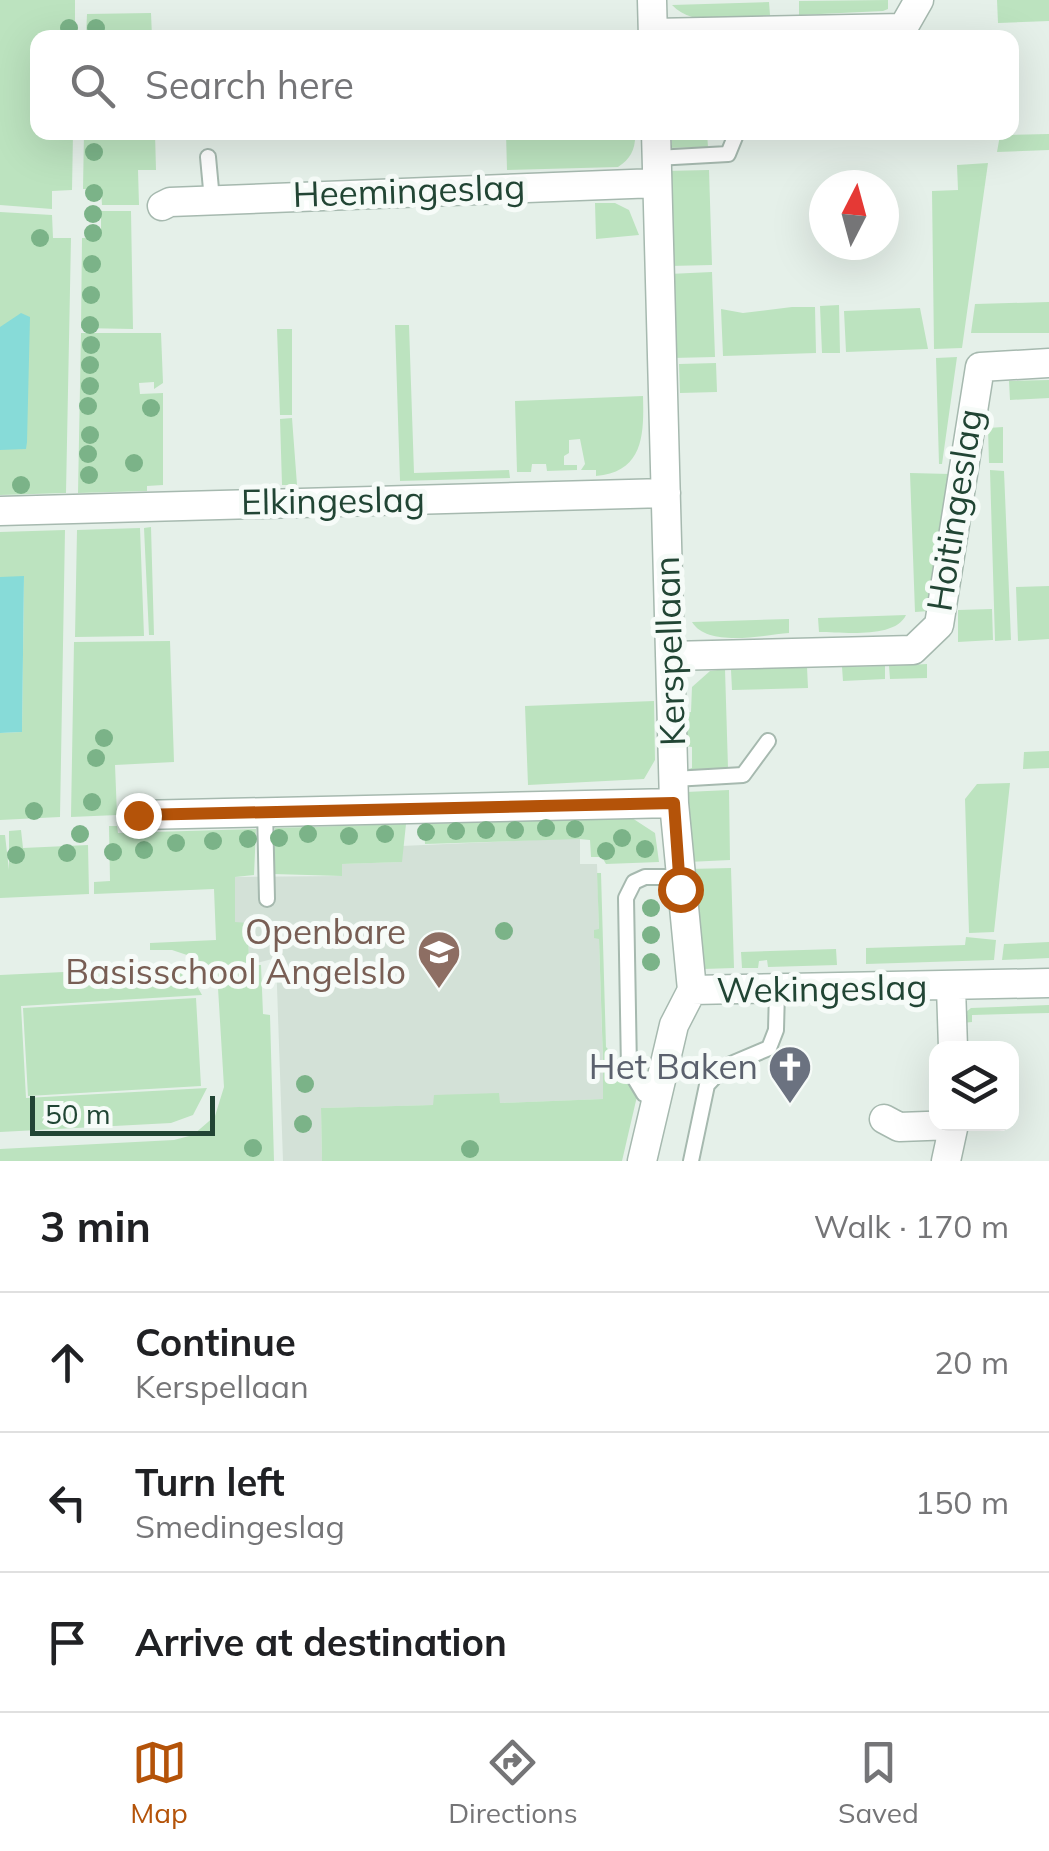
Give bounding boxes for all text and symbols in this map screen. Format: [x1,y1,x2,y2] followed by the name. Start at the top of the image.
[30,30,1019,140] search box
[65,58,120,113] icon: search
[145,61,354,109] text: Search here
[292,164,526,216] street label: Heemingeslag
[809,170,899,260] north arrow
[916,406,992,614] street label: Hoitingeslag
[241,476,425,524] street label: Elkingeslag
[644,555,694,747] street label: Kerspellaan
[116,793,162,839] route end
[658,867,704,913] route start
[65,909,406,993] place label: Openbare Basisschool Angelslo
[416,929,462,990] school or university icon: Openbare Basisschool Angelslo
[716,964,928,1012] street label: Wekingeslag
[929,1041,1019,1131] map controls
[929,1041,1019,1131] button: layers
[589,1044,758,1088] place label: Het Baken
[767,1044,813,1105] church icon: Het Baken
[30,1091,215,1136] scale bar
[45,1096,111,1131] text: 50 m
[40,1200,151,1253] text: 3 min
[814,1206,1009,1246] text: Walk · 170 m
[135,1318,296,1366] text: Continue
[40,1335,95,1390] icon: ahead
[934,1342,1009,1382] text: 20 m
[135,1366,309,1406] text: Kerspellaan
[135,1458,285,1506] text: Turn left
[40,1475,95,1530] icon: left
[915,1482,1009,1522] text: 150 m
[135,1506,345,1546] text: Smedingeslag
[40,1615,95,1670] icon: arrive
[135,1618,507,1666] text: Arrive at destination
[130,1735,188,1830] tab: Map
[448,1735,578,1830] tab: Directions
[838,1735,919,1830] tab: Saved

